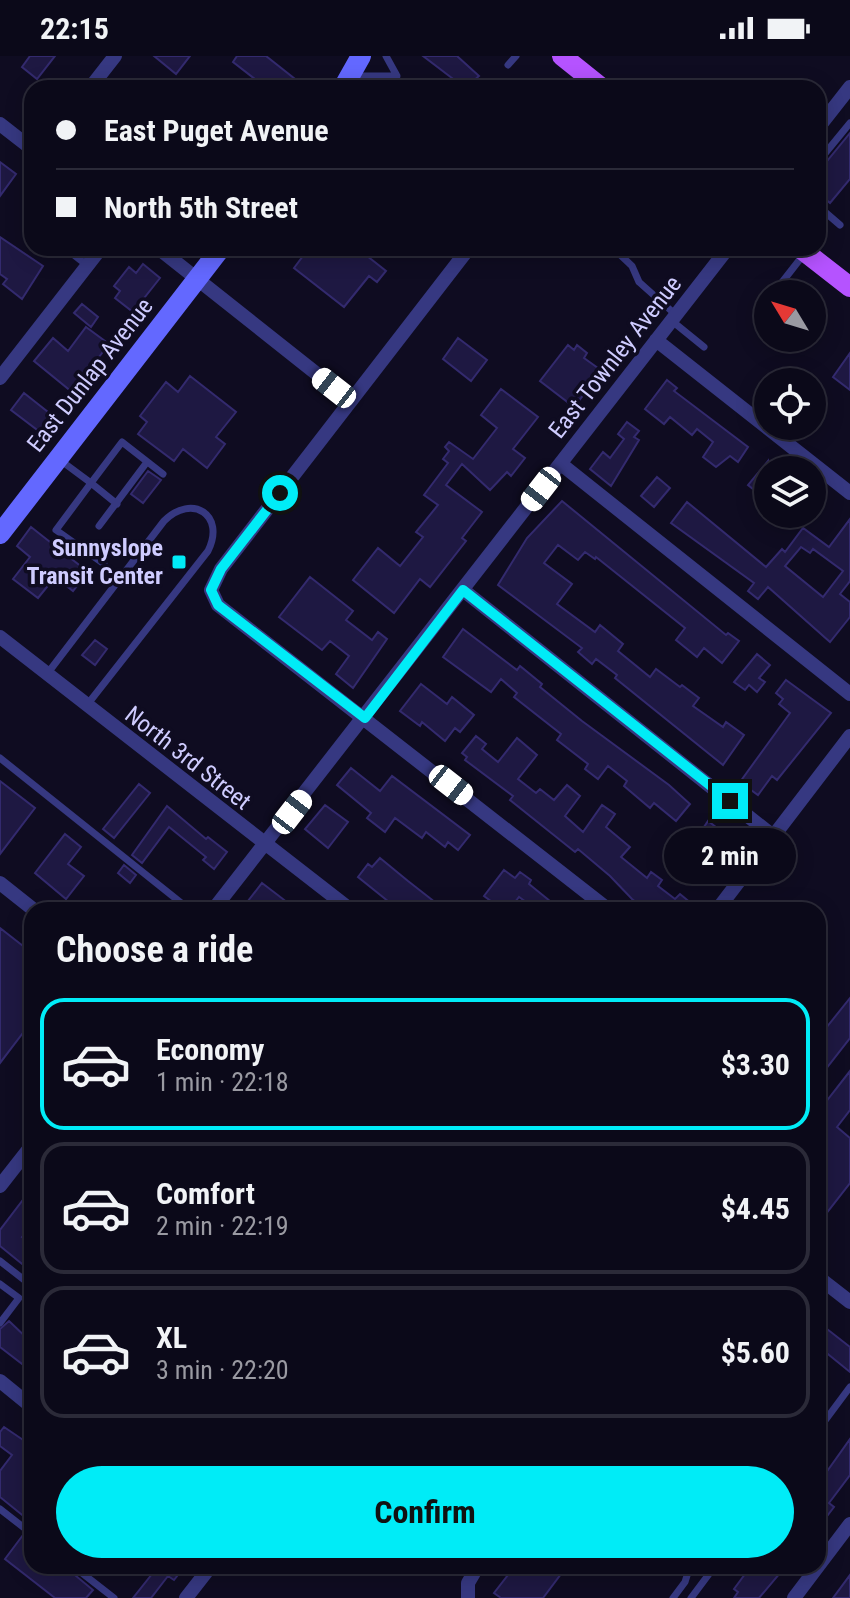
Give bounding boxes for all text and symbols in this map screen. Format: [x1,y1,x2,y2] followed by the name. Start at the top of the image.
[40,11,109,46] text: 22:15
[104,113,329,148] text: East Puget Avenue
[104,190,298,225] text: North 5th Street
[543,270,687,444] street label: East Townley Avenue
[754,280,826,352] north arrow
[754,280,826,528] map controls
[21,293,159,457] street label: East Dunlap Avenue
[308,364,360,412] car
[754,368,826,440] button: locate
[754,456,826,528] button: layers
[517,463,565,515] car
[262,475,298,511] route start
[26,534,163,590] place label: Sunnyslope Transit Center
[170,553,188,571] marker: Sunnyslope Transit Center
[120,700,256,816] street label: North 3rd Street
[425,761,477,809] car
[712,783,748,819] route end
[268,786,316,838] car
[664,829,796,885] callout: 2 min
[701,841,759,871] text: 2 min
[56,929,253,971] text: Choose a ride
[60,1028,132,1100] icon: car
[156,1032,264,1067] text: Economy
[721,1047,790,1082] text: $3.30
[156,1067,289,1097] text: 1 min · 22:18
[60,1172,132,1244] icon: car
[156,1176,255,1211] text: Comfort
[721,1191,790,1226] text: $4.45
[156,1211,289,1241] text: 2 min · 22:19
[60,1316,132,1388] icon: car
[156,1320,187,1355] text: XL
[721,1335,790,1370] text: $5.60
[156,1355,289,1385] text: 3 min · 22:20
[56,1466,794,1558] button: Confirm

